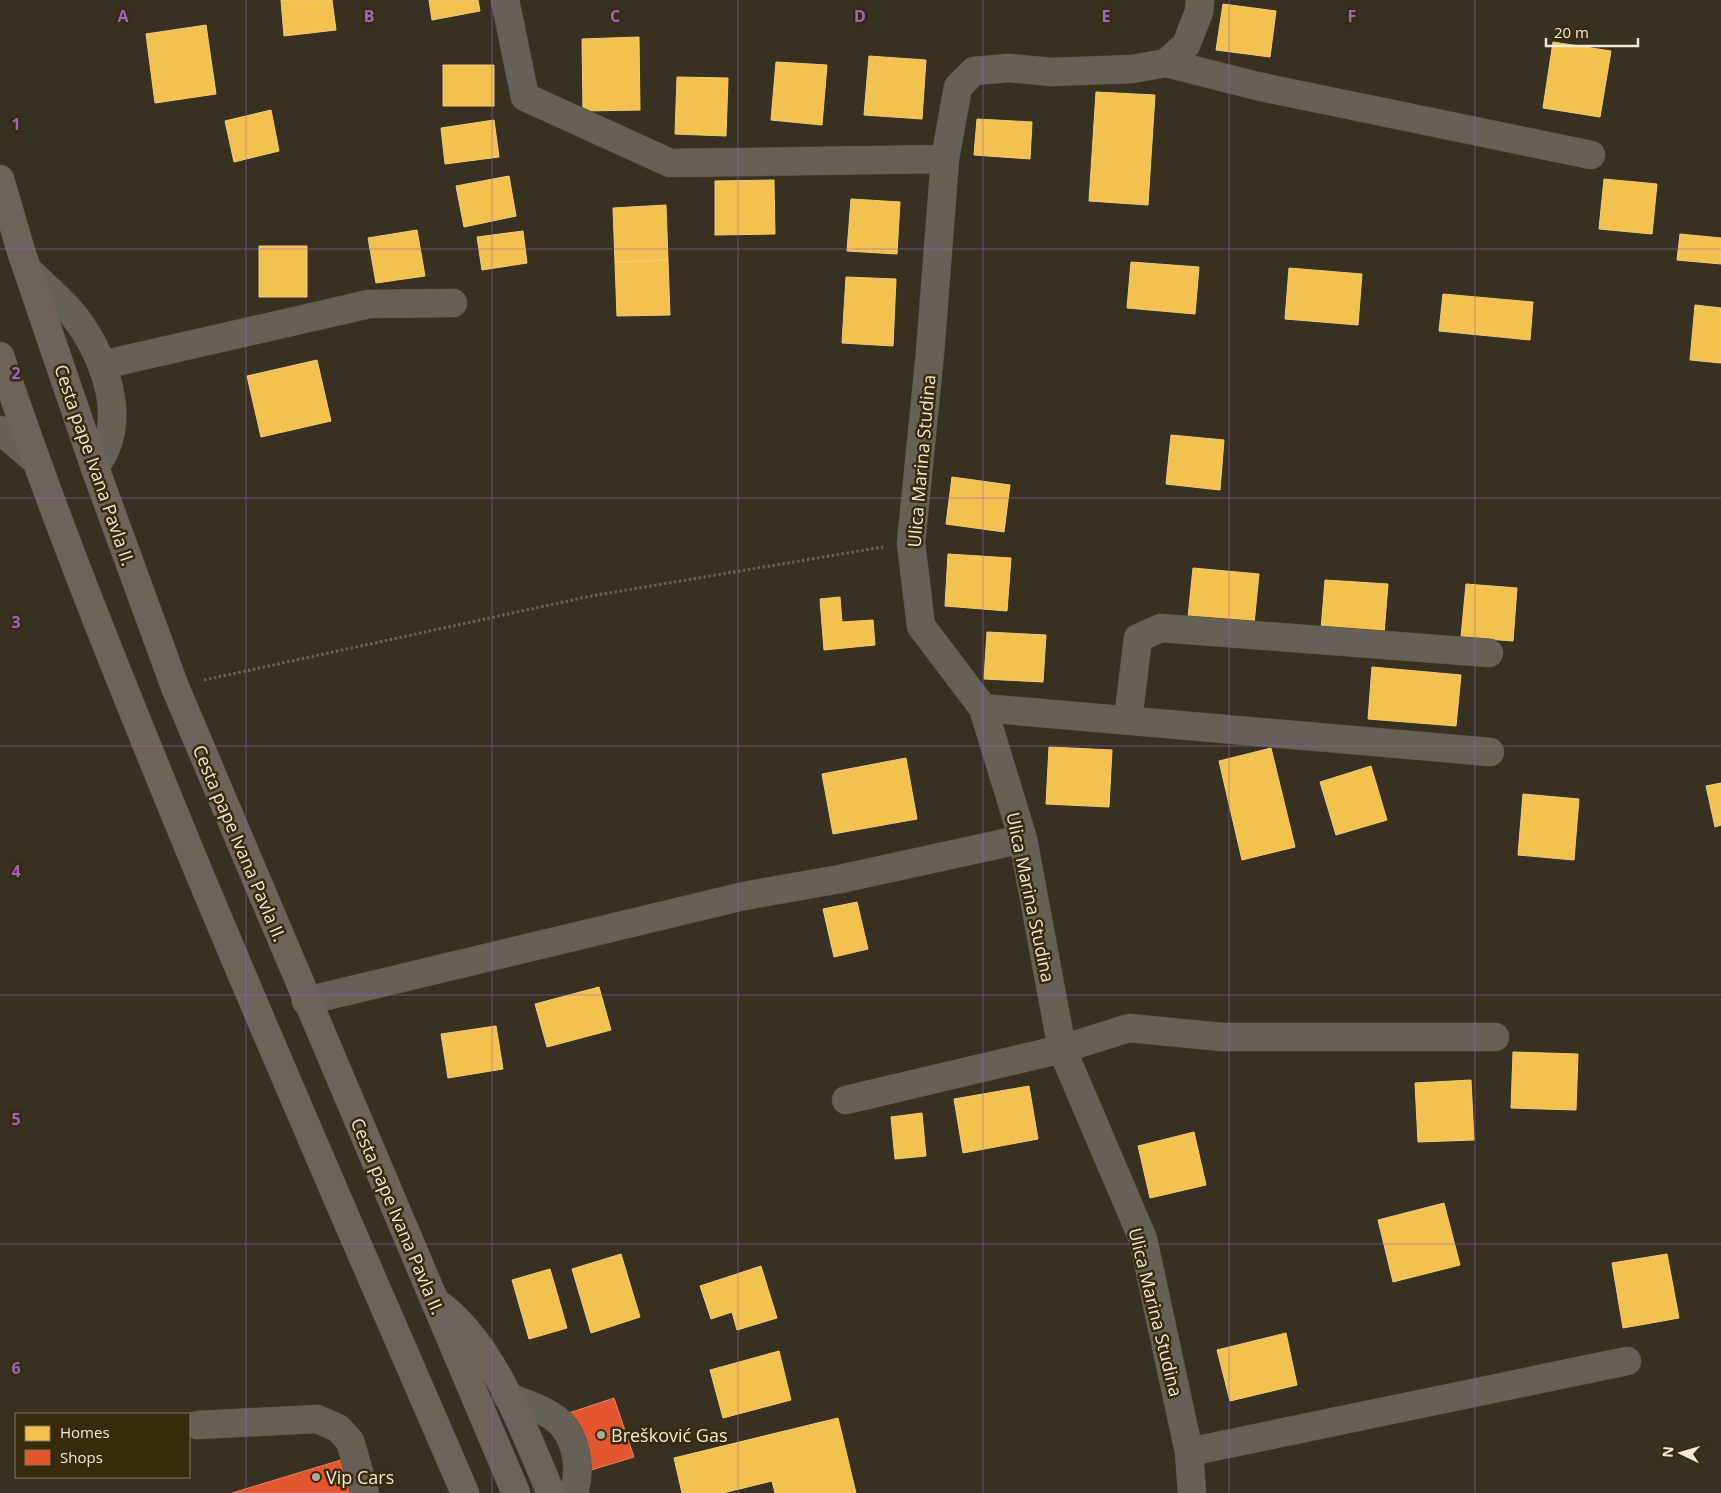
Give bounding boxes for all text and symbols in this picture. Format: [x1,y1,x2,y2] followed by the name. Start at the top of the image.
[117,5,129,27] text: A
[364,5,374,27] text: B
[610,5,620,27] text: C
[854,5,866,27] text: D
[1102,5,1111,27] text: E
[1348,5,1356,27] text: F
[1546,15,1638,47] scale bar
[1554,22,1589,42] text: 20 m
[11,113,21,135] text: 1
[49,361,141,569] street label: Cesta pape Ivana Pavla II.
[11,362,21,384] text: 2
[901,374,941,548] street label: Ulica Marina Studina
[11,611,21,633] text: 3
[188,741,292,945] street label: Cesta pape Ivana Pavla II.
[1001,810,1061,984] street label: Ulica Marina Studina
[11,860,21,882] text: 4
[11,1108,21,1130] text: 5
[346,1114,450,1318] street label: Cesta pape Ivana Pavla II.
[1123,1225,1189,1399] street label: Ulica Marina Studina
[11,1357,21,1379] text: 6
[15,1413,190,1478] legend
[60,1422,110,1442] text: Homes
[611,1423,727,1447] place label: Brešković Gas
[1656,1428,1706,1478] north arrow
[595,1429,607,1441] marker: Brešković Gas
[1658,1445,1678,1458] text: N
[60,1447,103,1467] text: Shops
[326,1465,394,1489] place label: Vip Cars
[310,1471,322,1483] marker: Vip Cars

